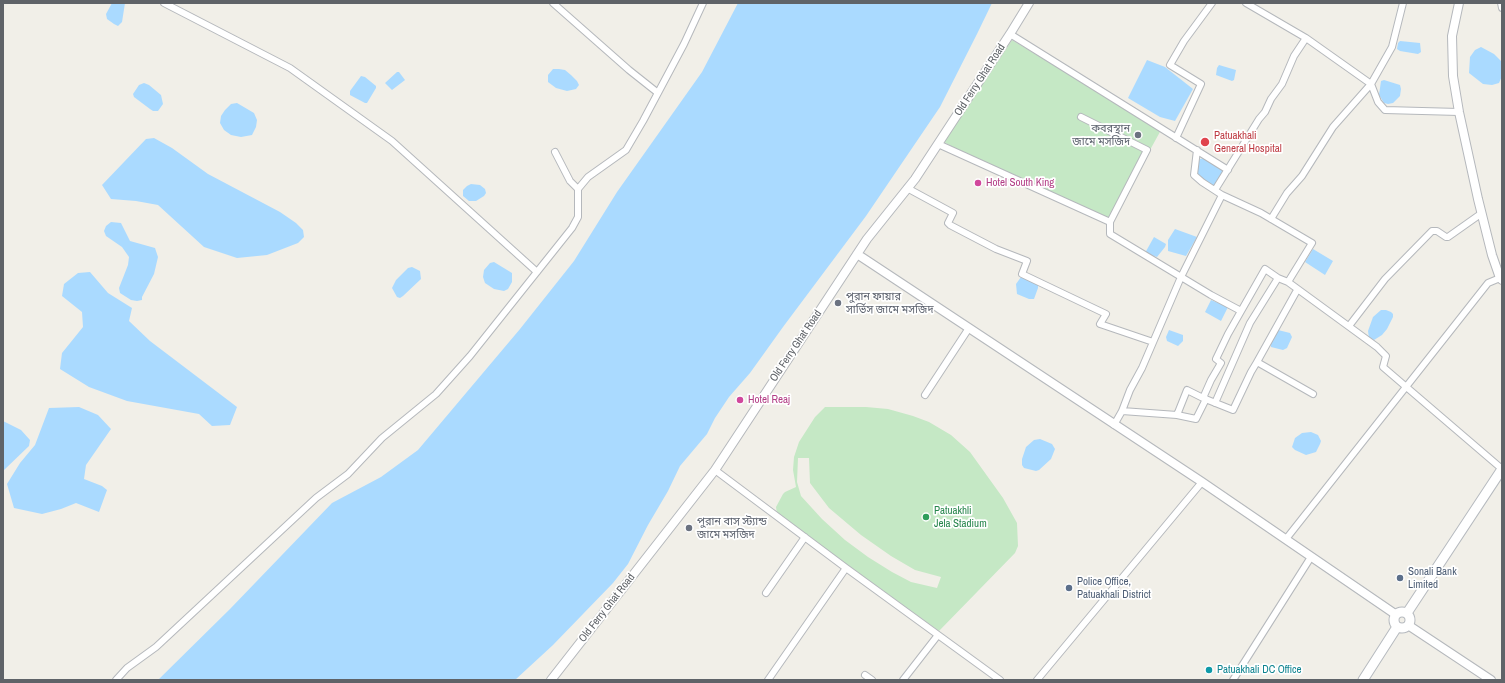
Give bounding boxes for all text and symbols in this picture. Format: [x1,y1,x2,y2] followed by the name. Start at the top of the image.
[952,41,1008,119] street label: Old Ferry Ghat Road
[1072,122,1130,148] place label: কবরস্থান জামে মসজিদ
[1214,129,1282,155] place label: Patuakhali General Hospital
[1133,130,1143,140] marker: কবরস্থান জামে মসজিদ
[1199,136,1211,148] marker: Patuakhali General Hospital
[986,176,1054,190] place label: Hotel South King
[973,178,983,188] marker: Hotel South King
[846,290,933,316] place label: পুরান ফায়ার সার্ভিস জামে মসজিদ
[833,298,843,308] marker: পুরান ফায়ার সার্ভিস জামে মসজিদ
[767,308,825,384] street label: Old Ferry Ghat Road
[748,393,790,407] place label: Hotel Reaj
[735,395,745,405] marker: Hotel Reaj
[934,504,987,530] place label: Patuakhli Jela Stadium
[921,512,931,522] marker: Patuakhli Jela Stadium
[697,515,767,541] place label: পুরান বাস স্ট্যান্ড জামে মসজিদ
[684,523,694,533] marker: পুরান বাস স্ট্যান্ড জামে মসজিদ
[1408,565,1457,591] place label: Sonali Bank Limited
[576,571,638,645] street label: Old Ferry Ghat Road
[1395,573,1405,583] marker: Sonali Bank Limited
[1077,575,1151,601] place label: Police Office, Patuakhali District
[1064,583,1074,593] marker: Police Office, Patuakhali District
[1217,663,1302,677] place label: Patuakhali DC Office
[1204,665,1214,675] marker: Patuakhali DC Office

